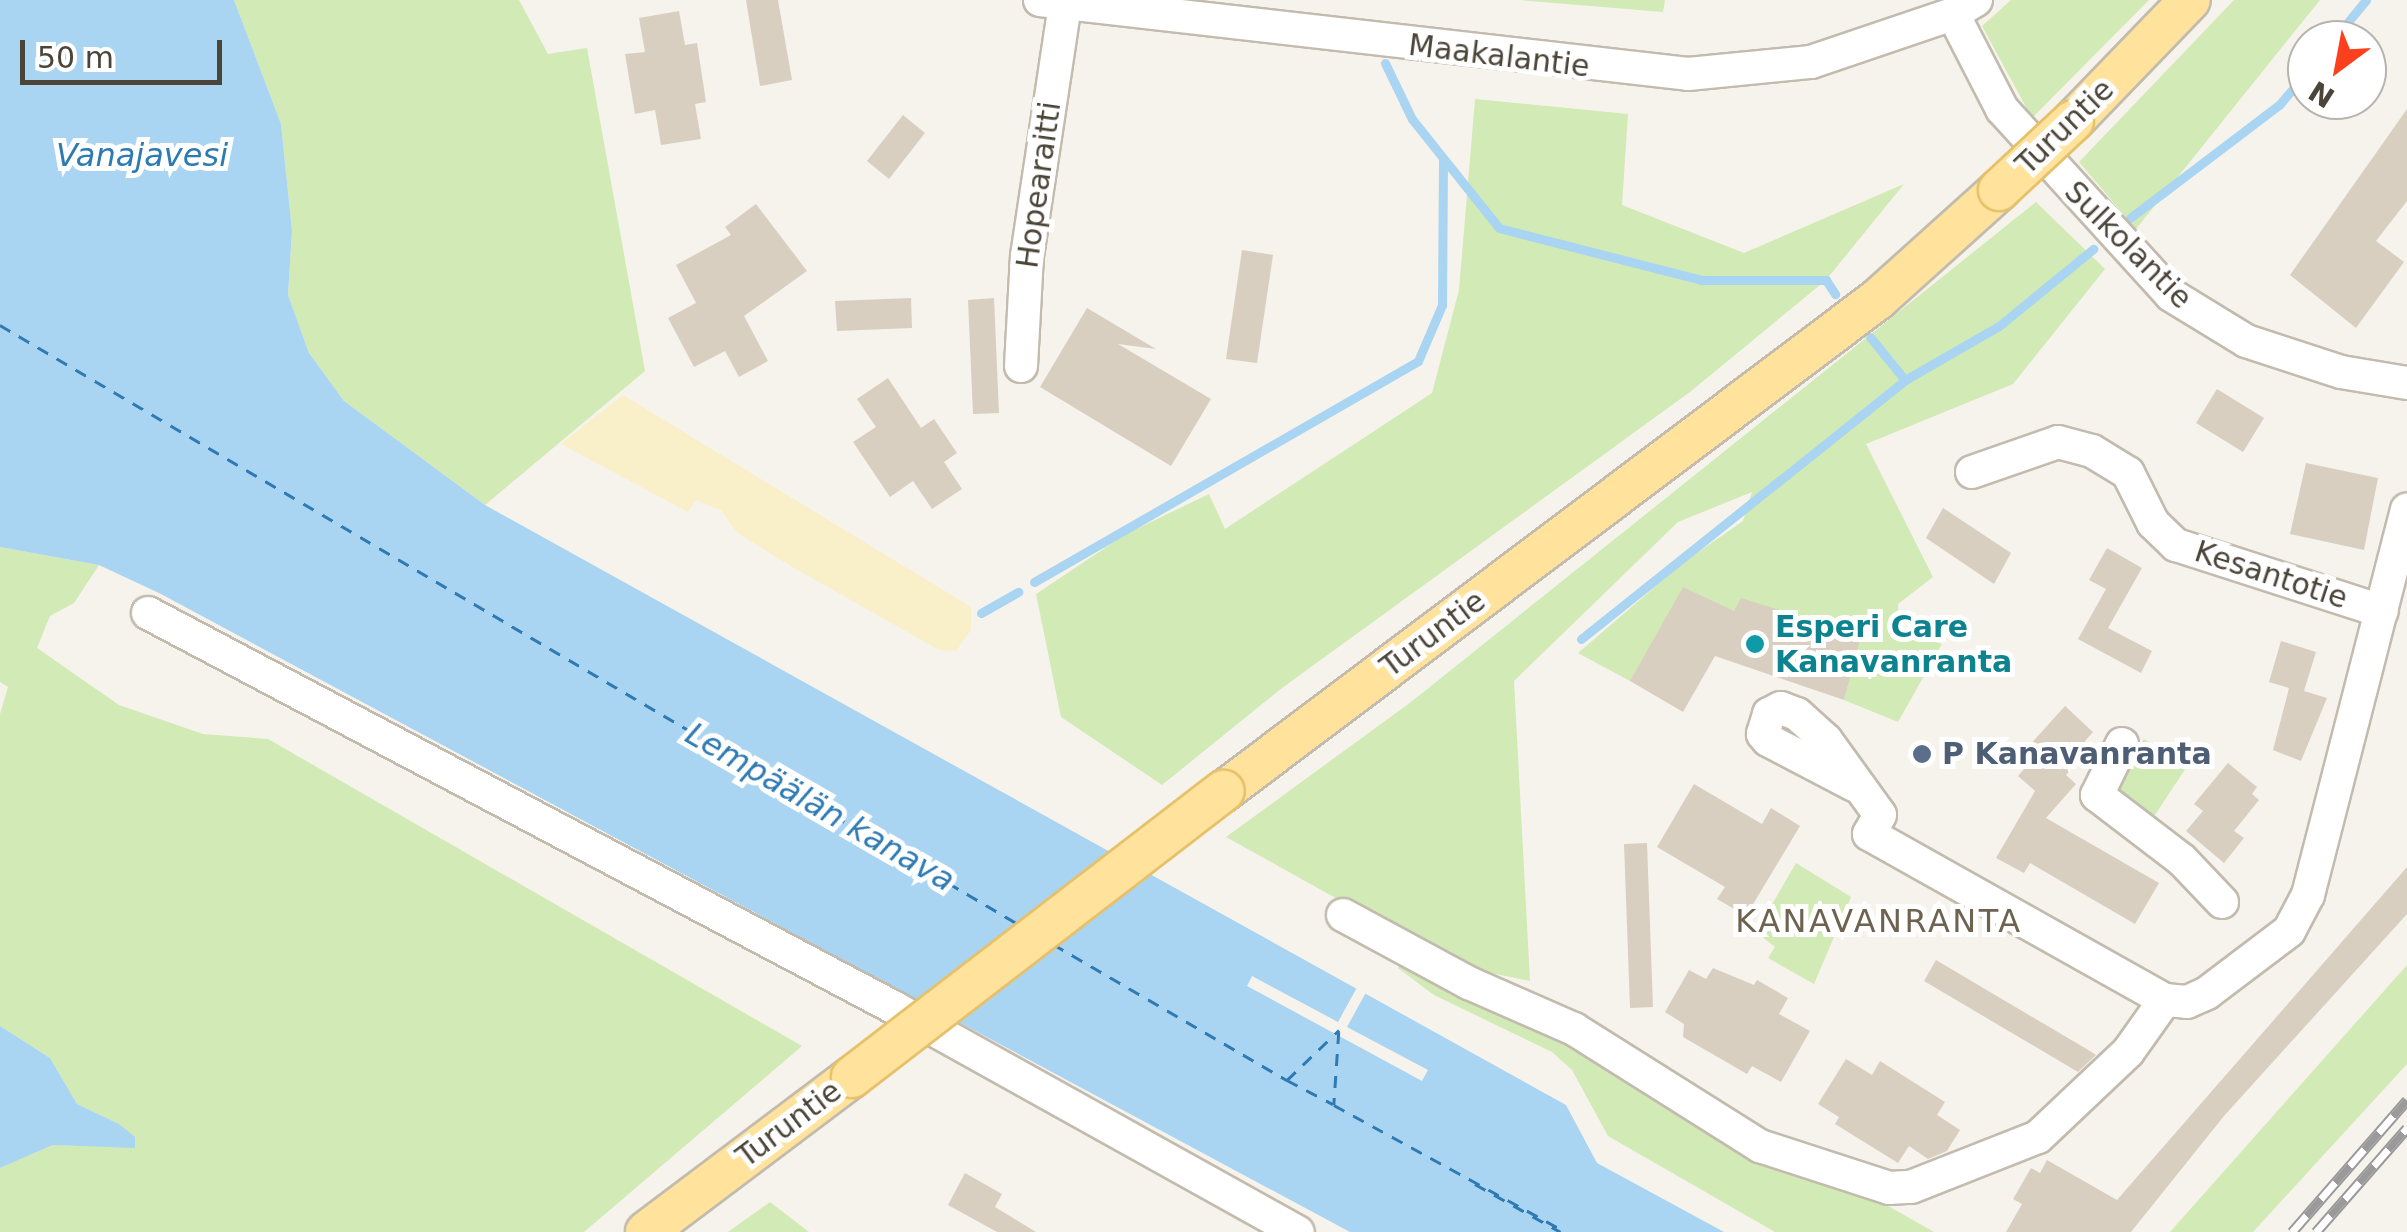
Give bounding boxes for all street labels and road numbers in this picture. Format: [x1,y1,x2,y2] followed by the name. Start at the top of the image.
[1406,27,1592,85] street label: Maakalantie
[2009,72,2121,182] street label: Turuntie
[1010,99,1068,271] street label: Hopearaitti
[2057,174,2199,316] street label: Sulkolantie
[2190,533,2352,617] street label: Kesantotie
[1374,583,1492,685] street label: Turuntie
[730,1073,848,1175] street label: Turuntie

